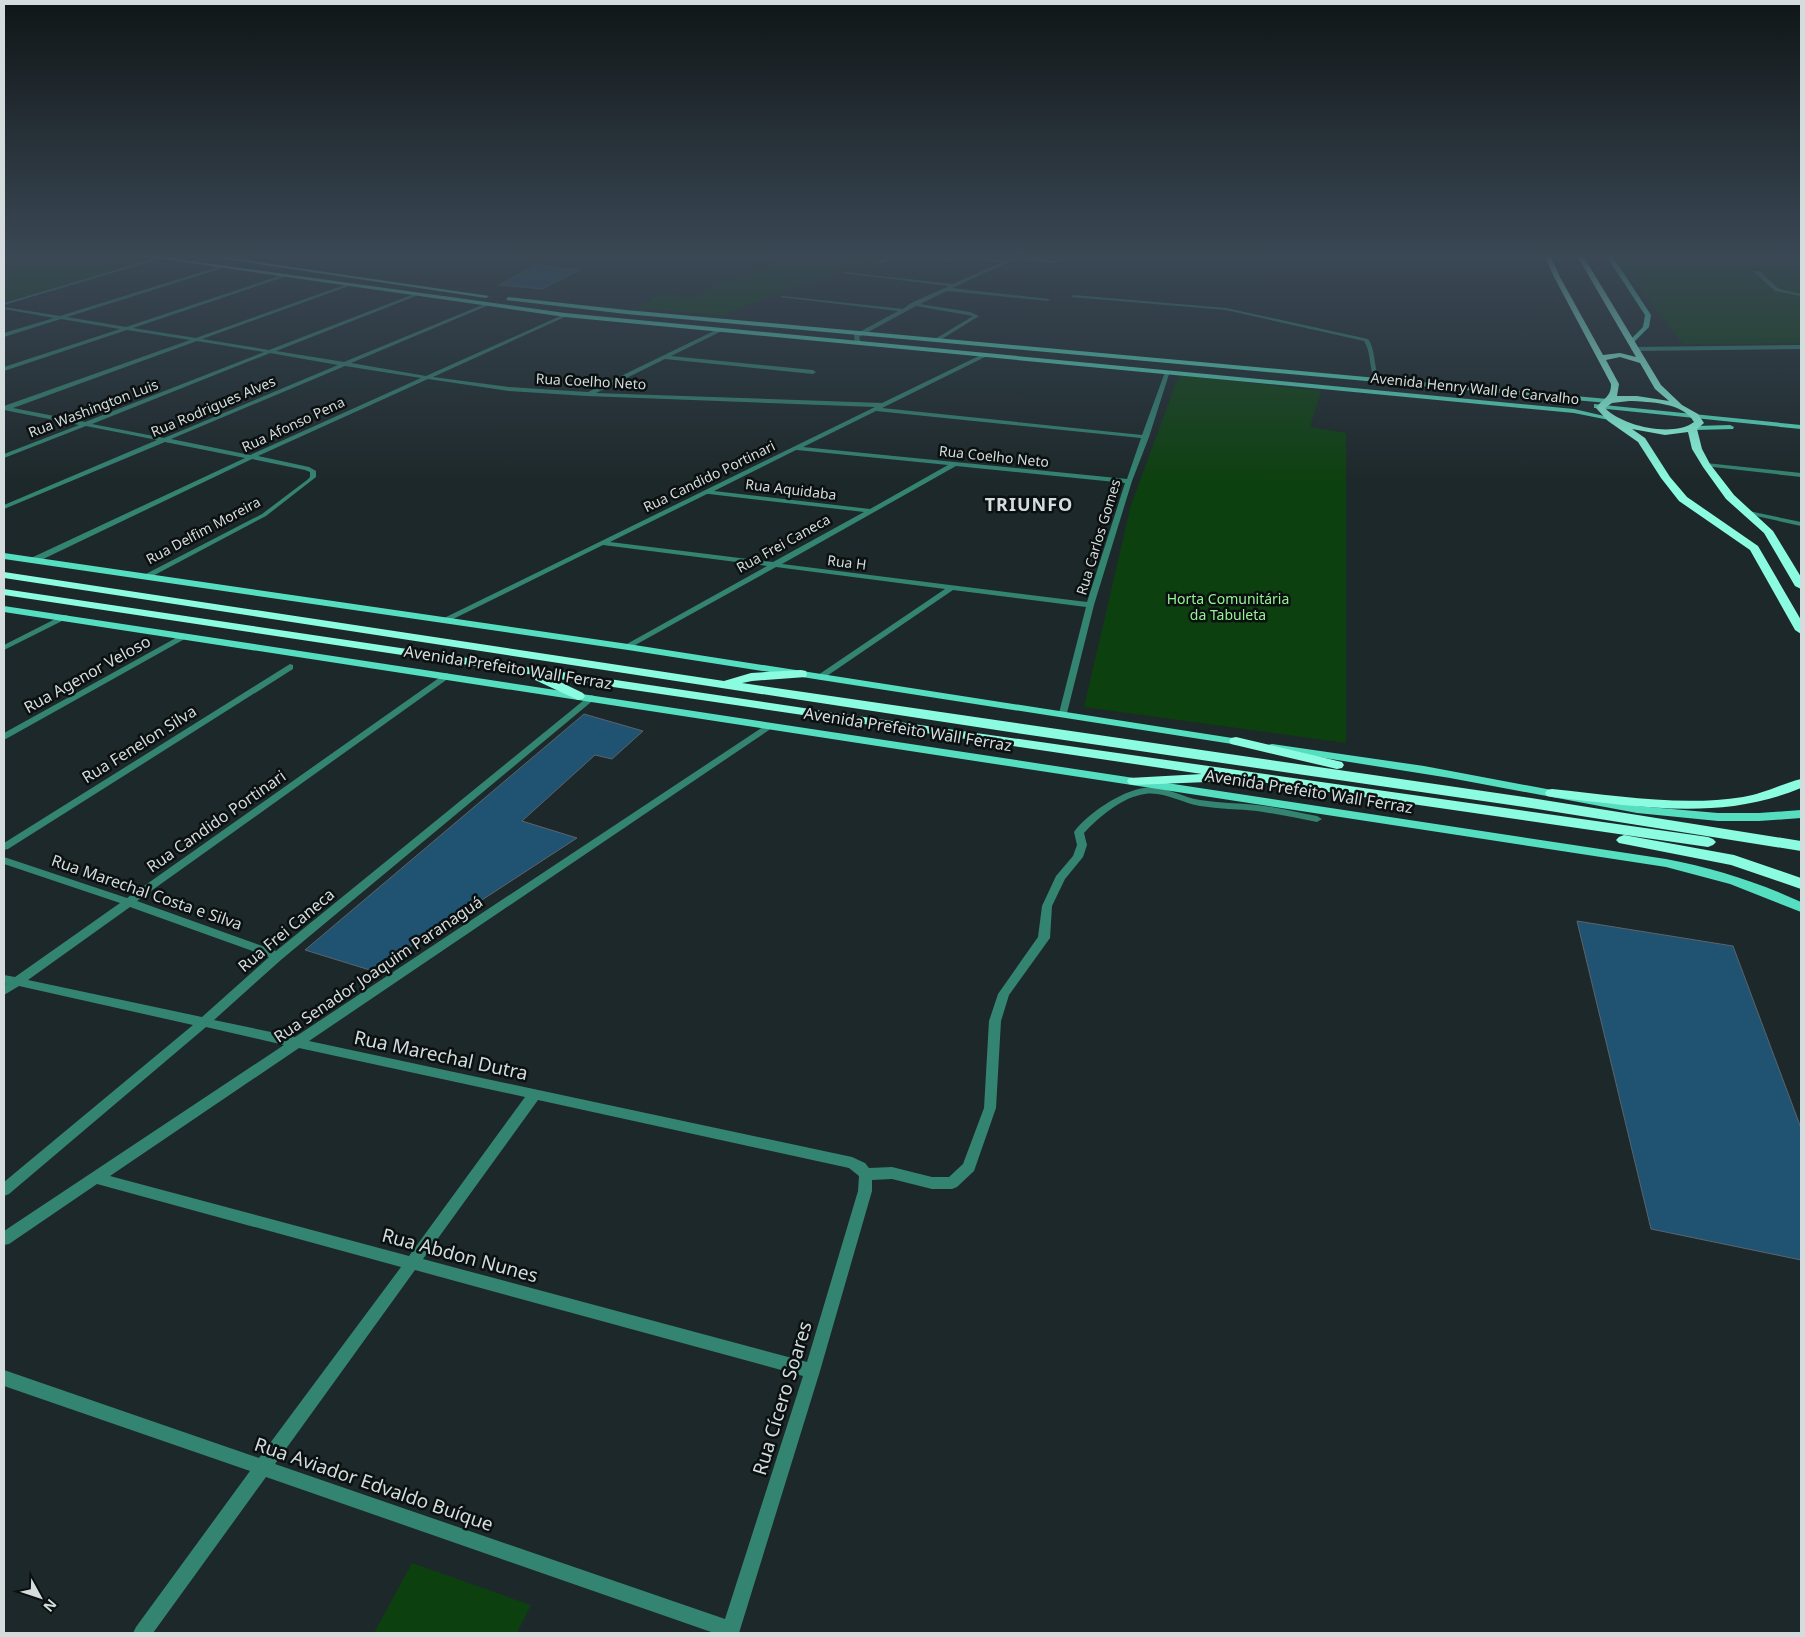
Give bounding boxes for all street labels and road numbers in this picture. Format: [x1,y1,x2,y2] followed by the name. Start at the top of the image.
[1370,368,1580,408] street label: Avenida Henry Wall de Carvalho
[535,369,647,393] street label: Rua Coelho Neto
[148,371,279,441] street label: Rua Rodrigues Alves
[25,374,161,442] street label: Rua Washington Luis
[238,392,348,456] street label: Rua Afonso Pena
[640,436,778,516] street label: Rua Candido Portinari
[938,441,1050,471] street label: Rua Coelho Neto
[744,474,838,504] street label: Rua Aquidaba
[1071,477,1125,597] street label: Rua Carlos Gomes
[142,492,264,568] street label: Rua Delfim Moreira
[733,509,833,577] street label: Rua Frei Caneca
[826,550,868,574] street label: Rua H
[20,630,154,718] street label: Rua Agenor Veloso
[402,640,614,694] street label: Avenida Prefeito Wall Ferraz
[78,700,200,788] street label: Rua Fenelon Silva
[802,702,1014,756] street label: Avenida Prefeito Wall Ferraz
[1203,764,1415,818] street label: Avenida Prefeito Wall Ferraz
[142,765,290,877] street label: Rua Candido Portinari
[49,849,245,935] street label: Rua Marechal Costa e Silva
[233,883,339,977] street label: Rua Frei Caneca
[269,891,487,1047] street label: Rua Senador Joaquim Paranaguá
[352,1024,530,1086] street label: Rua Marechal Dutra
[379,1222,541,1288] street label: Rua Abdon Nunes
[746,1318,818,1478] street label: Rua Cícero Soares
[251,1431,497,1537] street label: Rua Aviador Edvaldo Buíque

